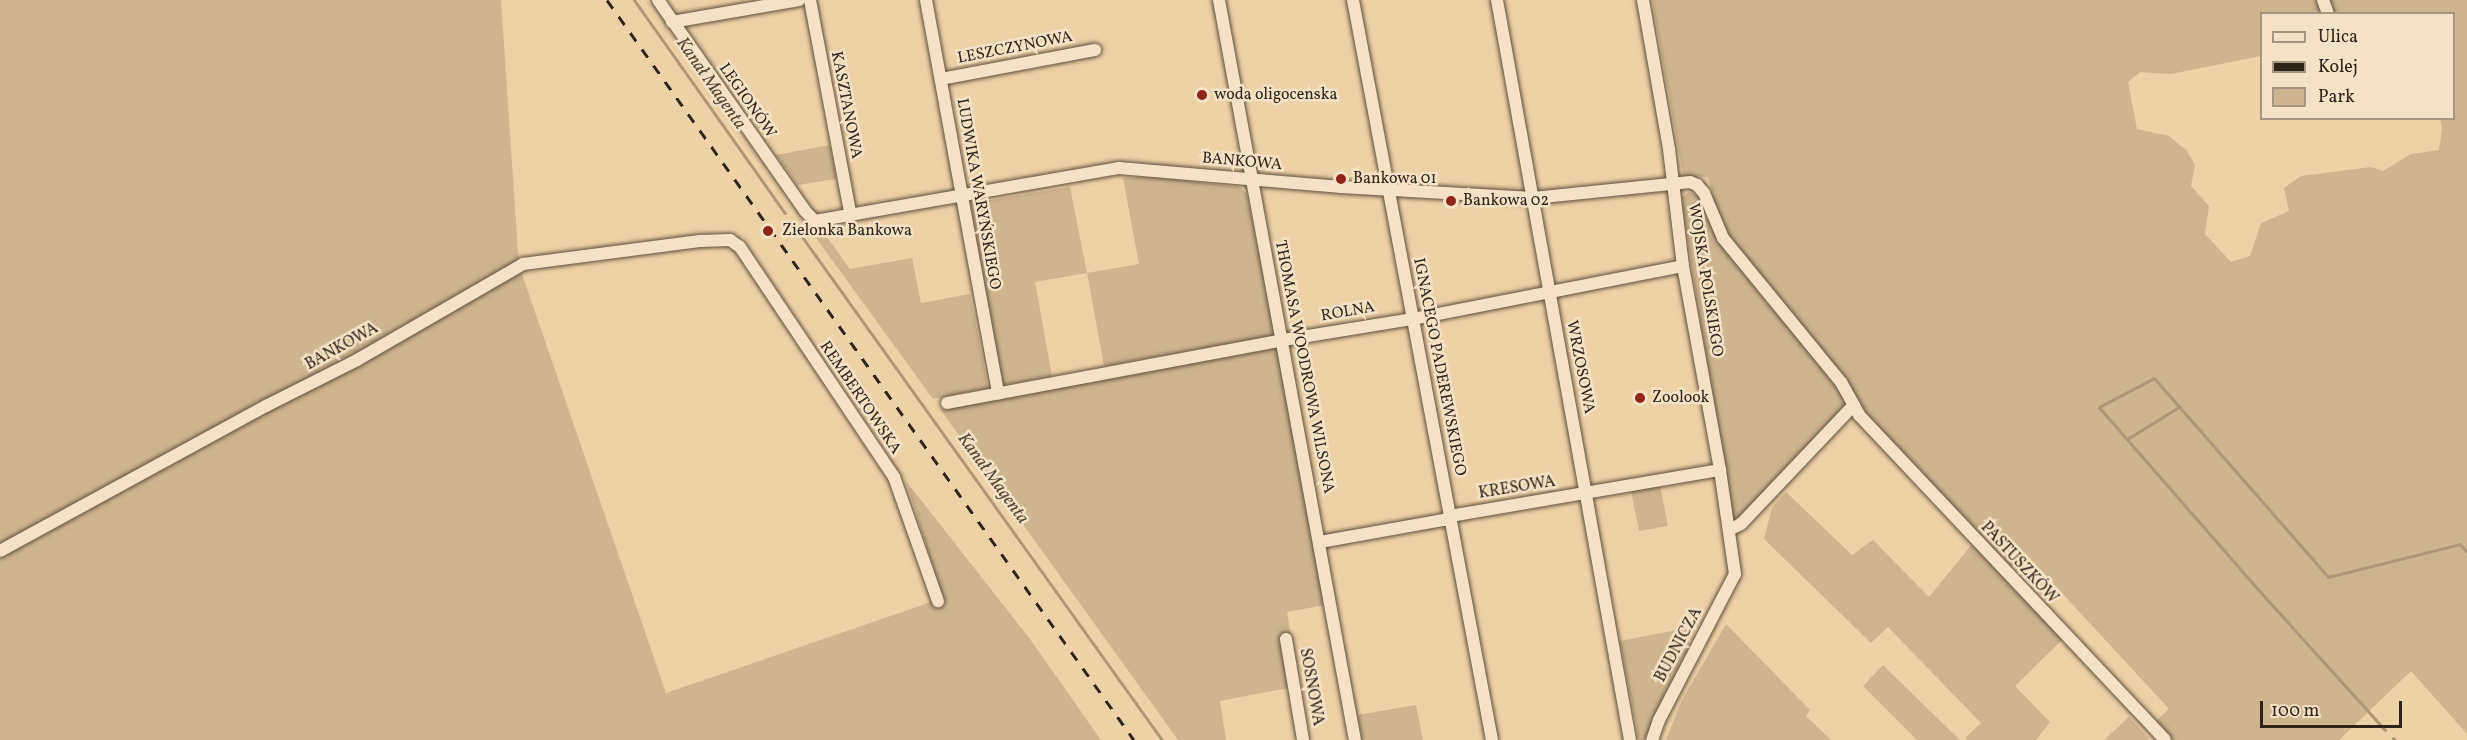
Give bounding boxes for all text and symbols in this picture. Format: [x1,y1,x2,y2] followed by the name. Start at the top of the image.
[2260,12,2455,120] legend
[2318,25,2358,50] text: Ulica
[956,27,1074,69] street label: LESZCZYNOWA
[670,34,750,134] water label: Kanał Magenta
[826,50,866,160] street label: KASZTANOWA
[2318,55,2358,80] text: Kolej
[714,60,780,142] street label: LEGIONÓW
[1214,85,1337,105] place label: woda oligocenska
[2318,85,2355,110] text: Park
[1195,88,1209,102] marker: woda oligocenska
[952,97,1004,291] street label: LUDWIKA WARYŃSKIEGO
[1201,149,1283,175] street label: BANKOWA
[1353,169,1437,189] place label: Bankowa 01
[1334,172,1348,186] marker: Bankowa 01
[1463,191,1549,211] place label: Bankowa 02
[1444,194,1458,208] marker: Bankowa 02
[1683,202,1727,358] street label: WOJSKA POLSKIEGO
[782,221,912,241] place label: Zielonka Bankowa
[759,222,777,240] marker: Zielonka Bankowa
[1270,238,1338,496] street label: THOMASA WOODROWA WILSONA
[1408,256,1470,478] street label: IGNACEGO PADEREWSKIEGO
[1320,298,1376,326] street label: ROLNA
[302,319,382,375] street label: BANKOWA
[1562,319,1598,415] street label: WRZOSOWA
[815,338,905,458] street label: REMBERTOWSKA
[1652,388,1709,408] place label: Zoolook
[1633,391,1647,405] marker: Zoolook
[952,429,1032,529] water label: Kanał Magenta
[1477,472,1557,504] street label: KRESOWA
[1976,518,2062,608] street label: PASTUSZKÓW
[1651,604,1707,686] street label: BUDNICZA
[1295,647,1327,727] street label: SOSNOWA
[2263,689,2406,727] scale bar
[2271,699,2320,724] text: 100 m

